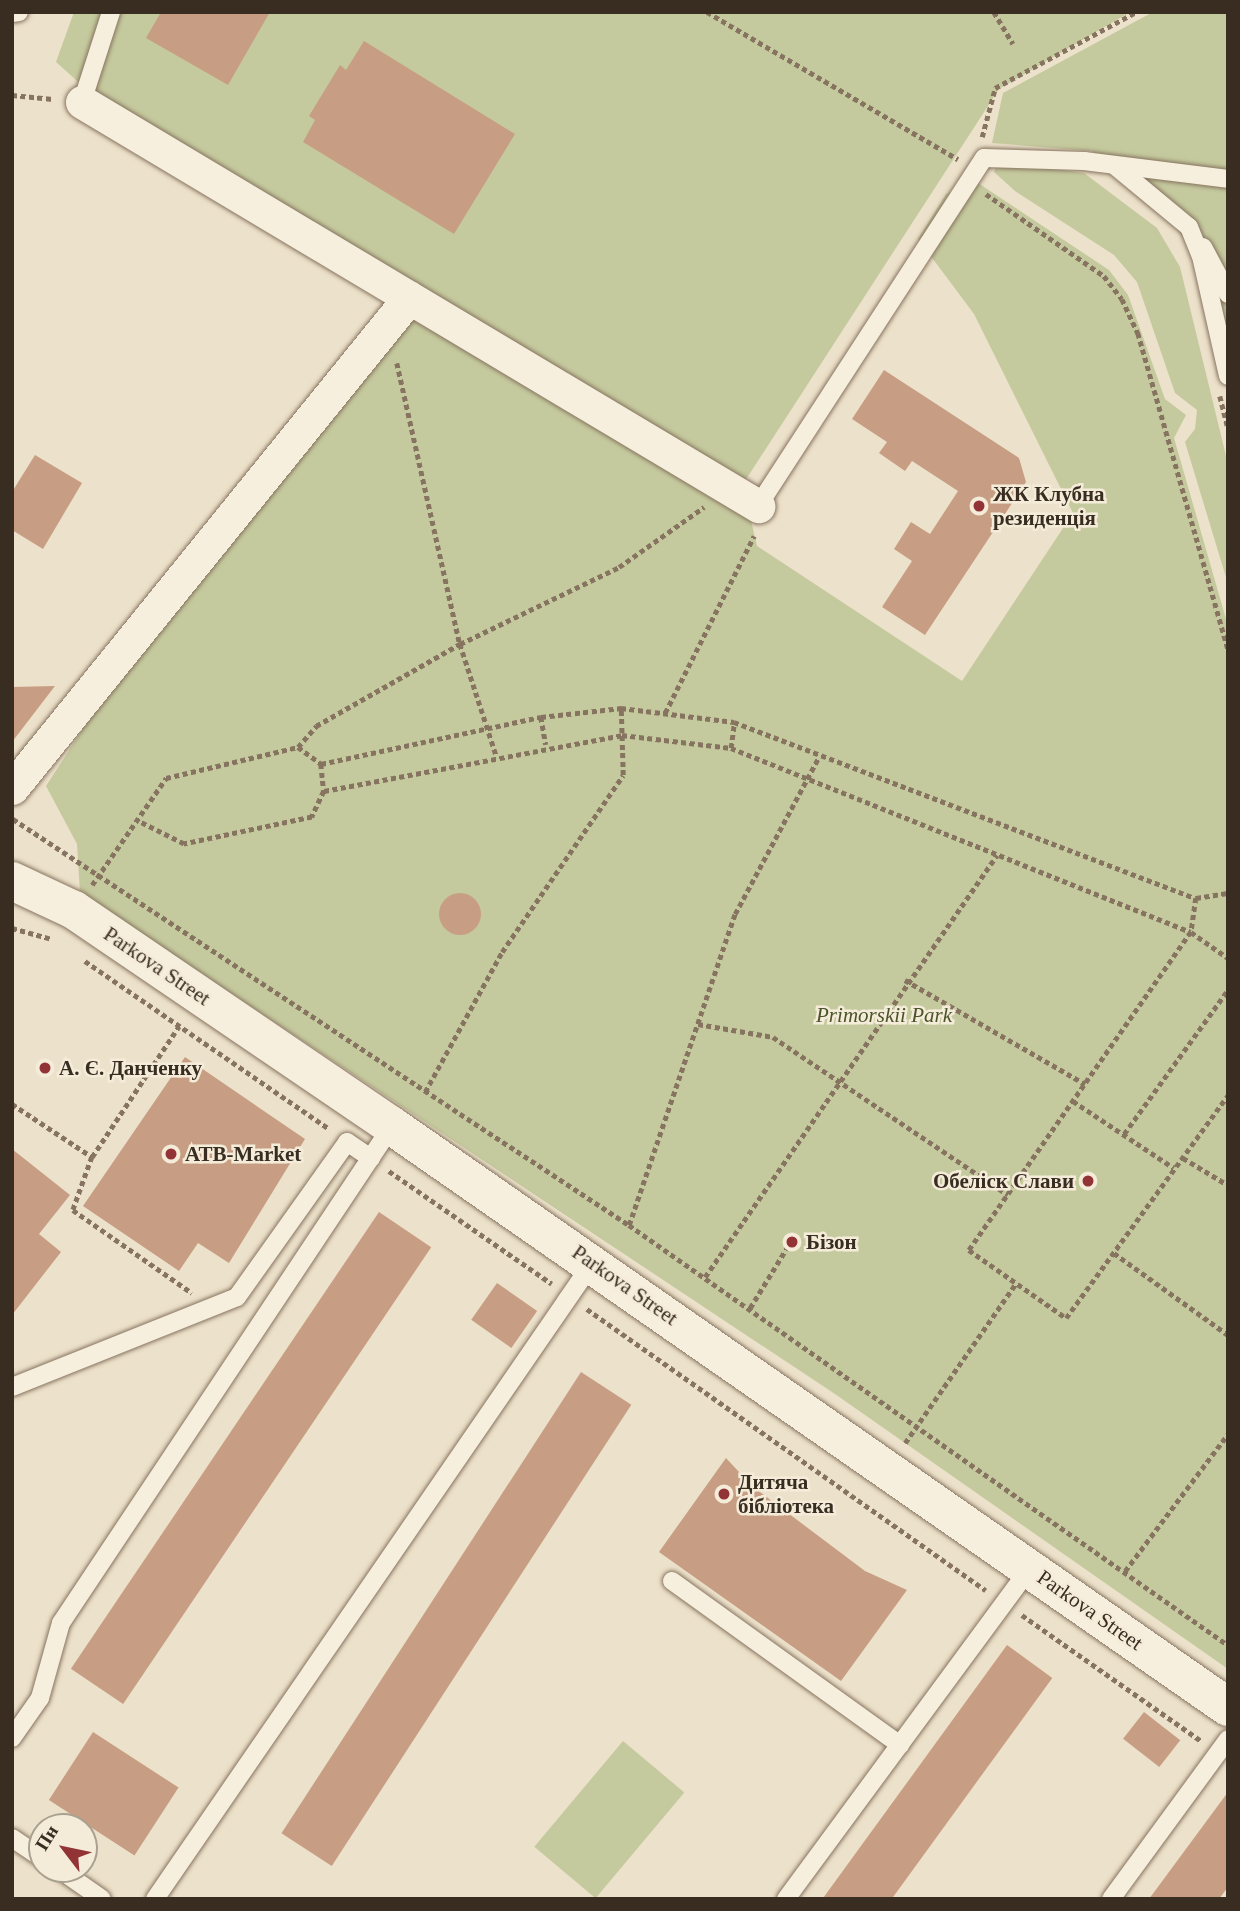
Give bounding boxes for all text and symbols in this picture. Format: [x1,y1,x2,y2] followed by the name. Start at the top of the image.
[993,481,1105,531] place label: ЖК Клубна резиденція
[971,498,987,514] marker: ЖК Клубна резиденція
[99,921,215,1011] street label: Parkova Street
[816,1002,952,1028] park label: Primorskii Park
[59,1055,202,1081] place label: А. Є. Данченку
[37,1060,53,1076] marker: А. Є. Данченку
[185,1141,301,1167] place label: ATB-Market
[163,1146,179,1162] marker: ATB-Market
[933,1168,1074,1194] place label: Обеліск Cлави
[1080,1173,1096,1189] marker: Обеліск Cлави
[806,1229,857,1255] place label: Бізон
[784,1234,800,1250] marker: Бізон
[567,1239,683,1331] street label: Parkova Street
[738,1469,834,1519] place label: Дитяча бібліотека
[716,1486,732,1502] marker: Дитяча бібліотека
[1032,1564,1148,1656] street label: Parkova Street
[28,1813,98,1883] north arrow
[31,1821,62,1854] text: Пн

